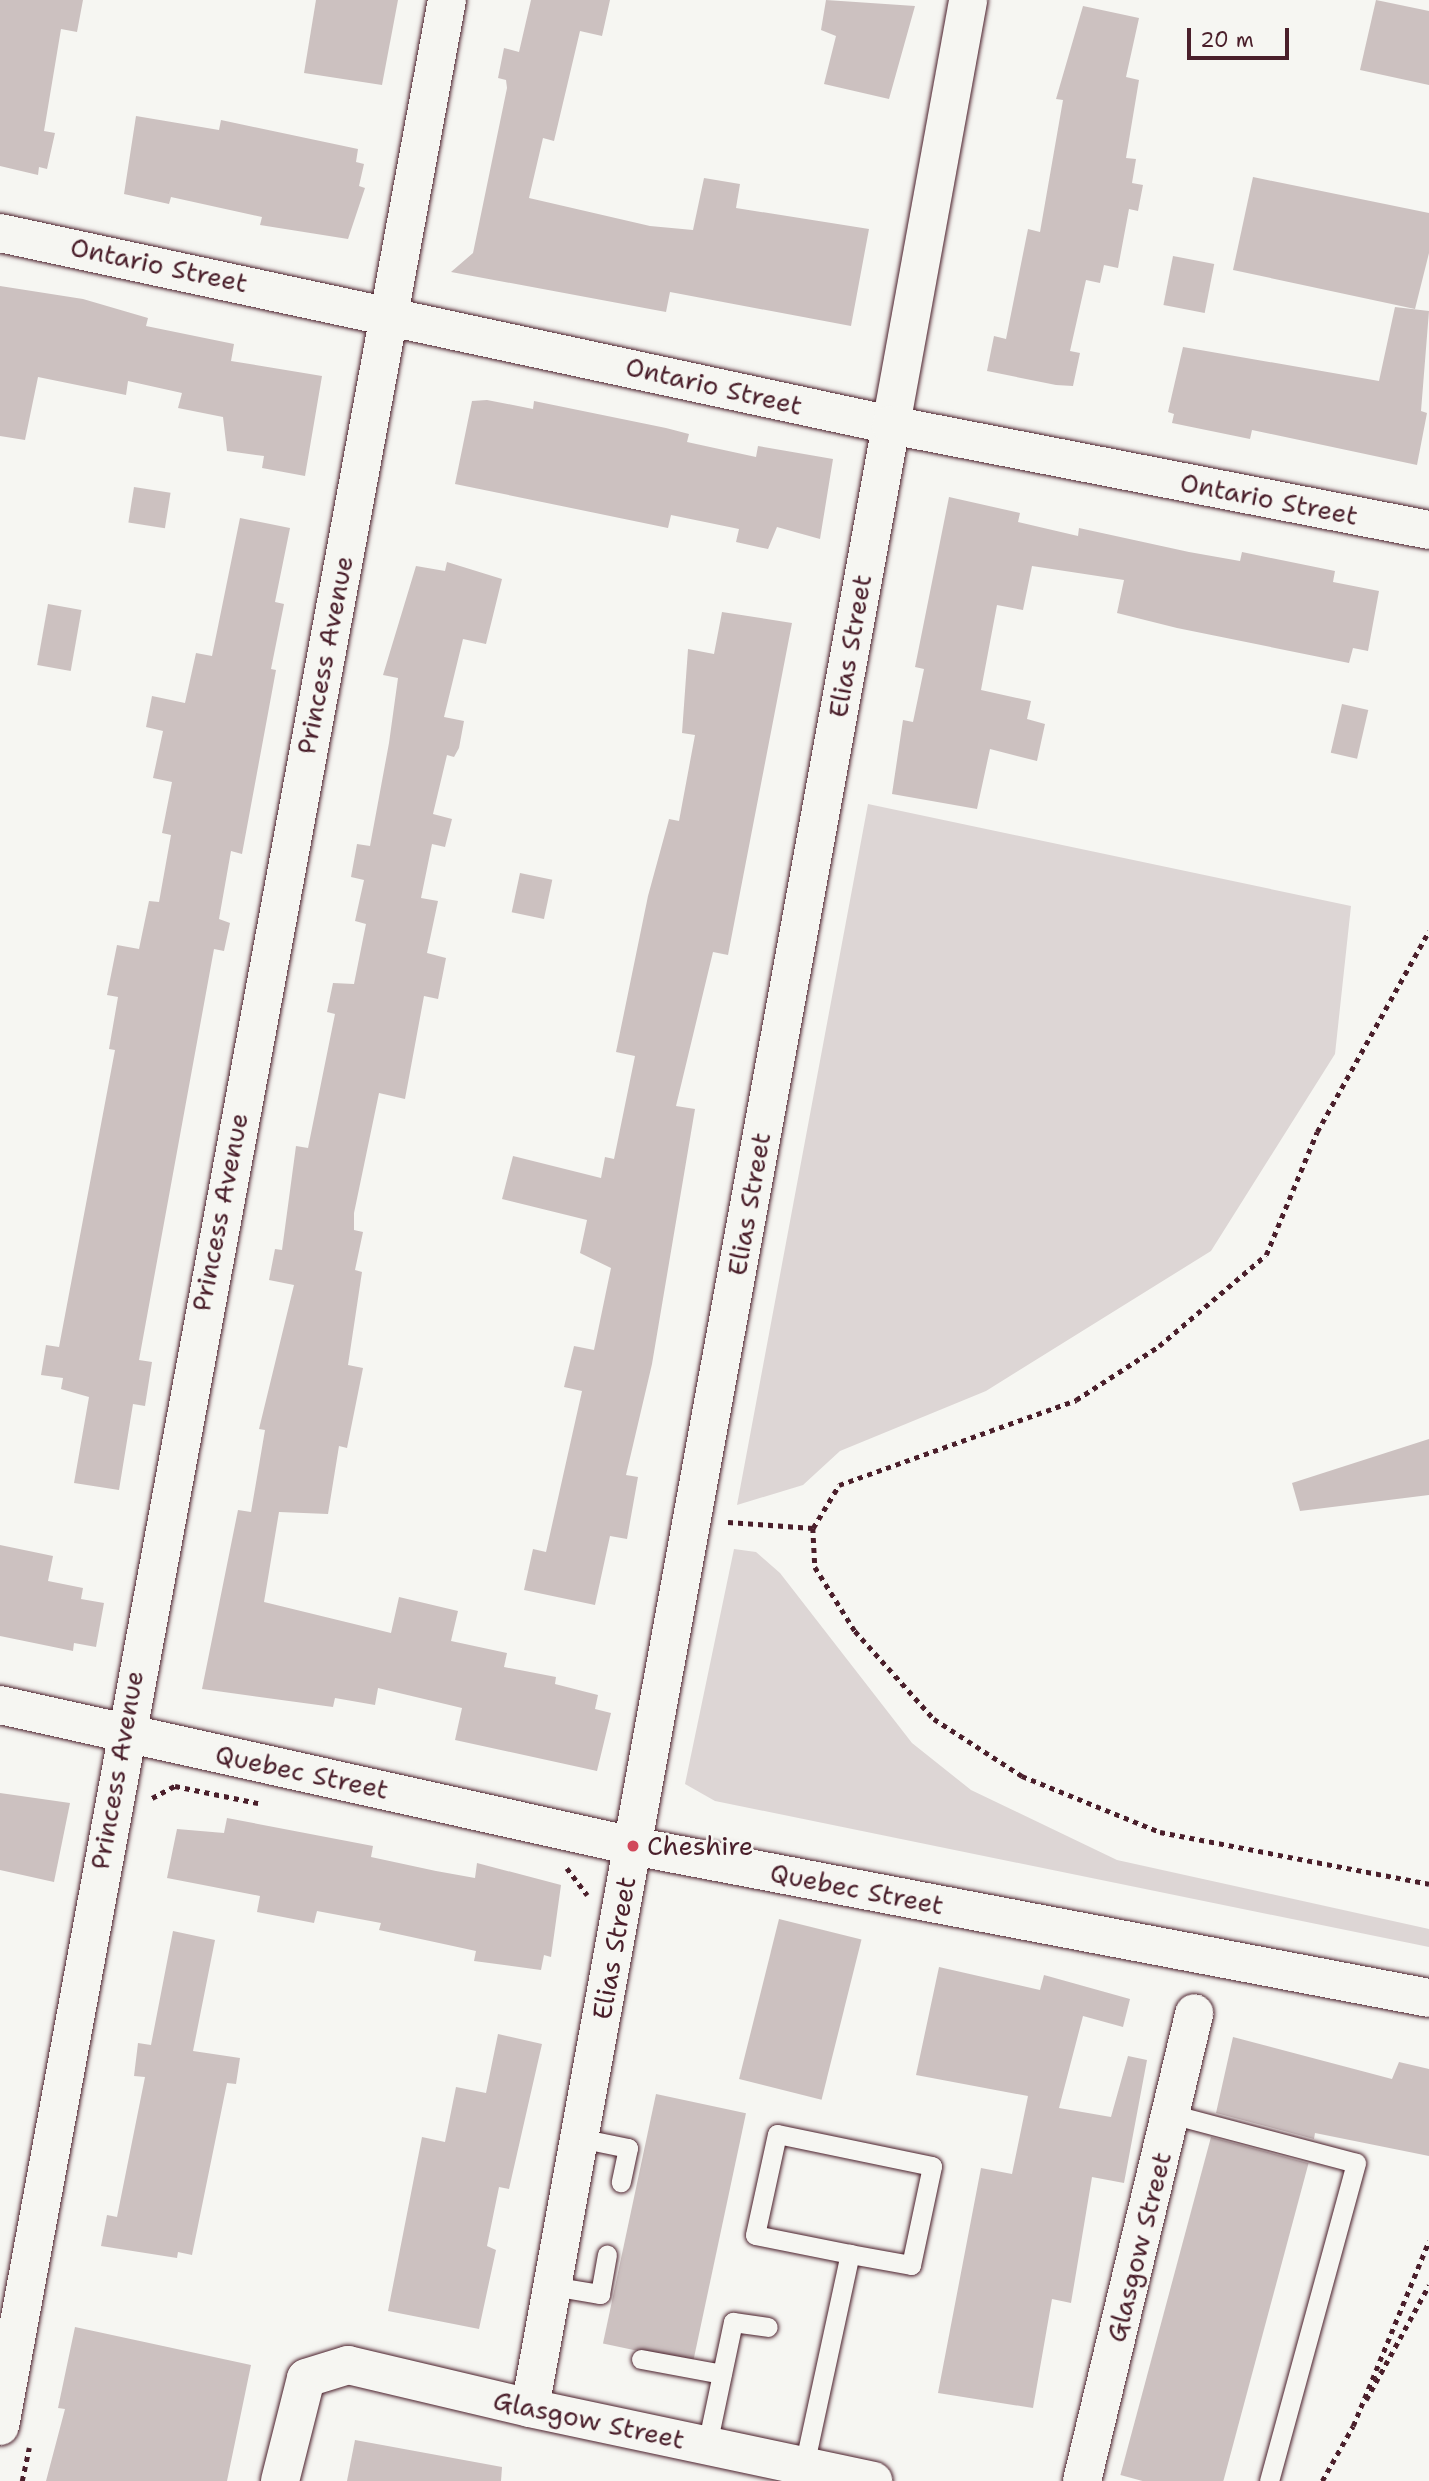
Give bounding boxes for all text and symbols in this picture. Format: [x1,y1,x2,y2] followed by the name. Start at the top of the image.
[1191,14,1292,58] scale bar
[1200,26,1254,54] text: 20 m
[68,231,250,299] street label: Ontario Street
[623,351,805,421] street label: Ontario Street
[1178,466,1360,532] street label: Ontario Street
[290,553,360,757] street label: Princess Avenue
[822,572,878,720] street label: Elias Street
[185,1110,255,1314] street label: Princess Avenue
[721,1130,777,1278] street label: Elias Street
[84,1668,150,1872] street label: Princess Avenue
[213,1738,391,1806] street label: Quebec Street
[647,1830,754,1862] place label: Cheshire
[625,1838,641,1854] marker: Cheshire
[768,1857,946,1921] street label: Quebec Street
[586,1874,642,2022] street label: Elias Street
[1100,2149,1178,2345] street label: Glasgow Street
[490,2384,688,2456] street label: Glasgow Street

